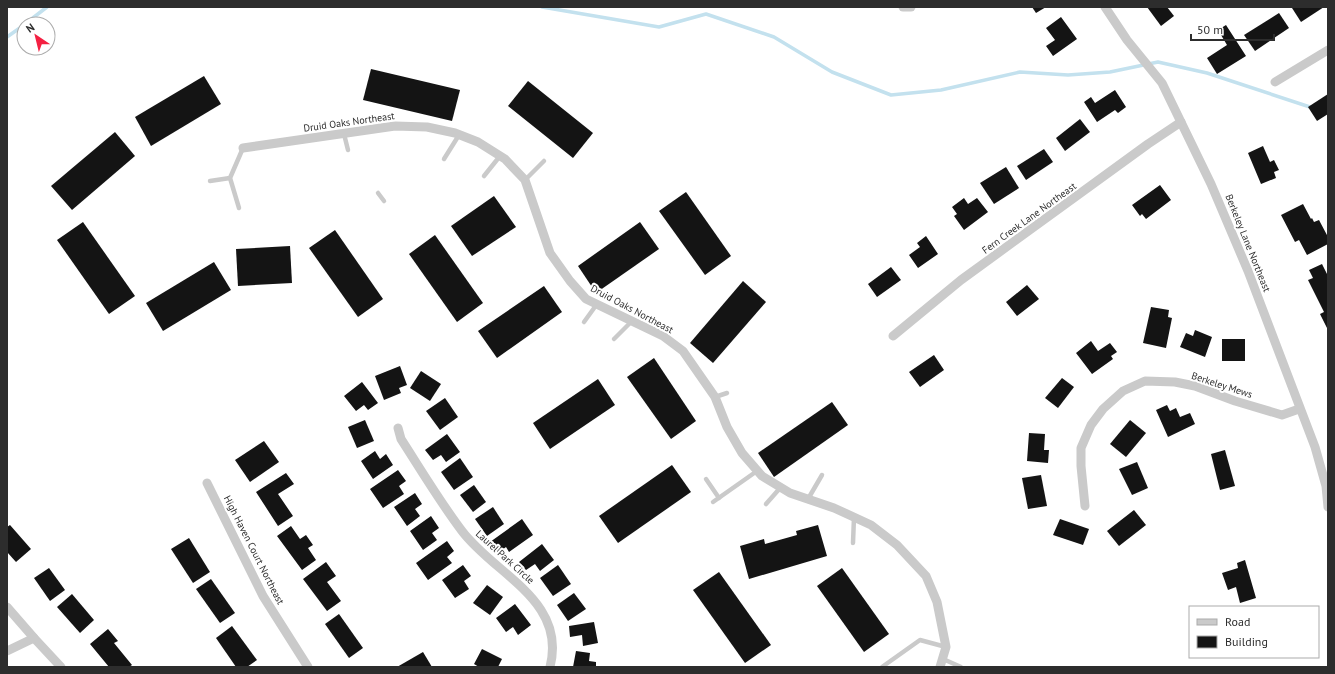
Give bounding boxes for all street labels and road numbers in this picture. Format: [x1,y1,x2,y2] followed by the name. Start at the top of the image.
[303,109,396,135] street label: Druid Oaks Northeast
[979,179,1079,257] street label: Fern Creek Lane Northeast
[1222,192,1274,294] street label: Berkeley Lane Northeast
[588,282,676,337] street label: Druid Oaks Northeast
[1190,369,1254,401] street label: Berkeley Mews
[221,493,287,607] street label: High Haven Court Northeast
[473,527,537,587] street label: Laurel Park Circle

